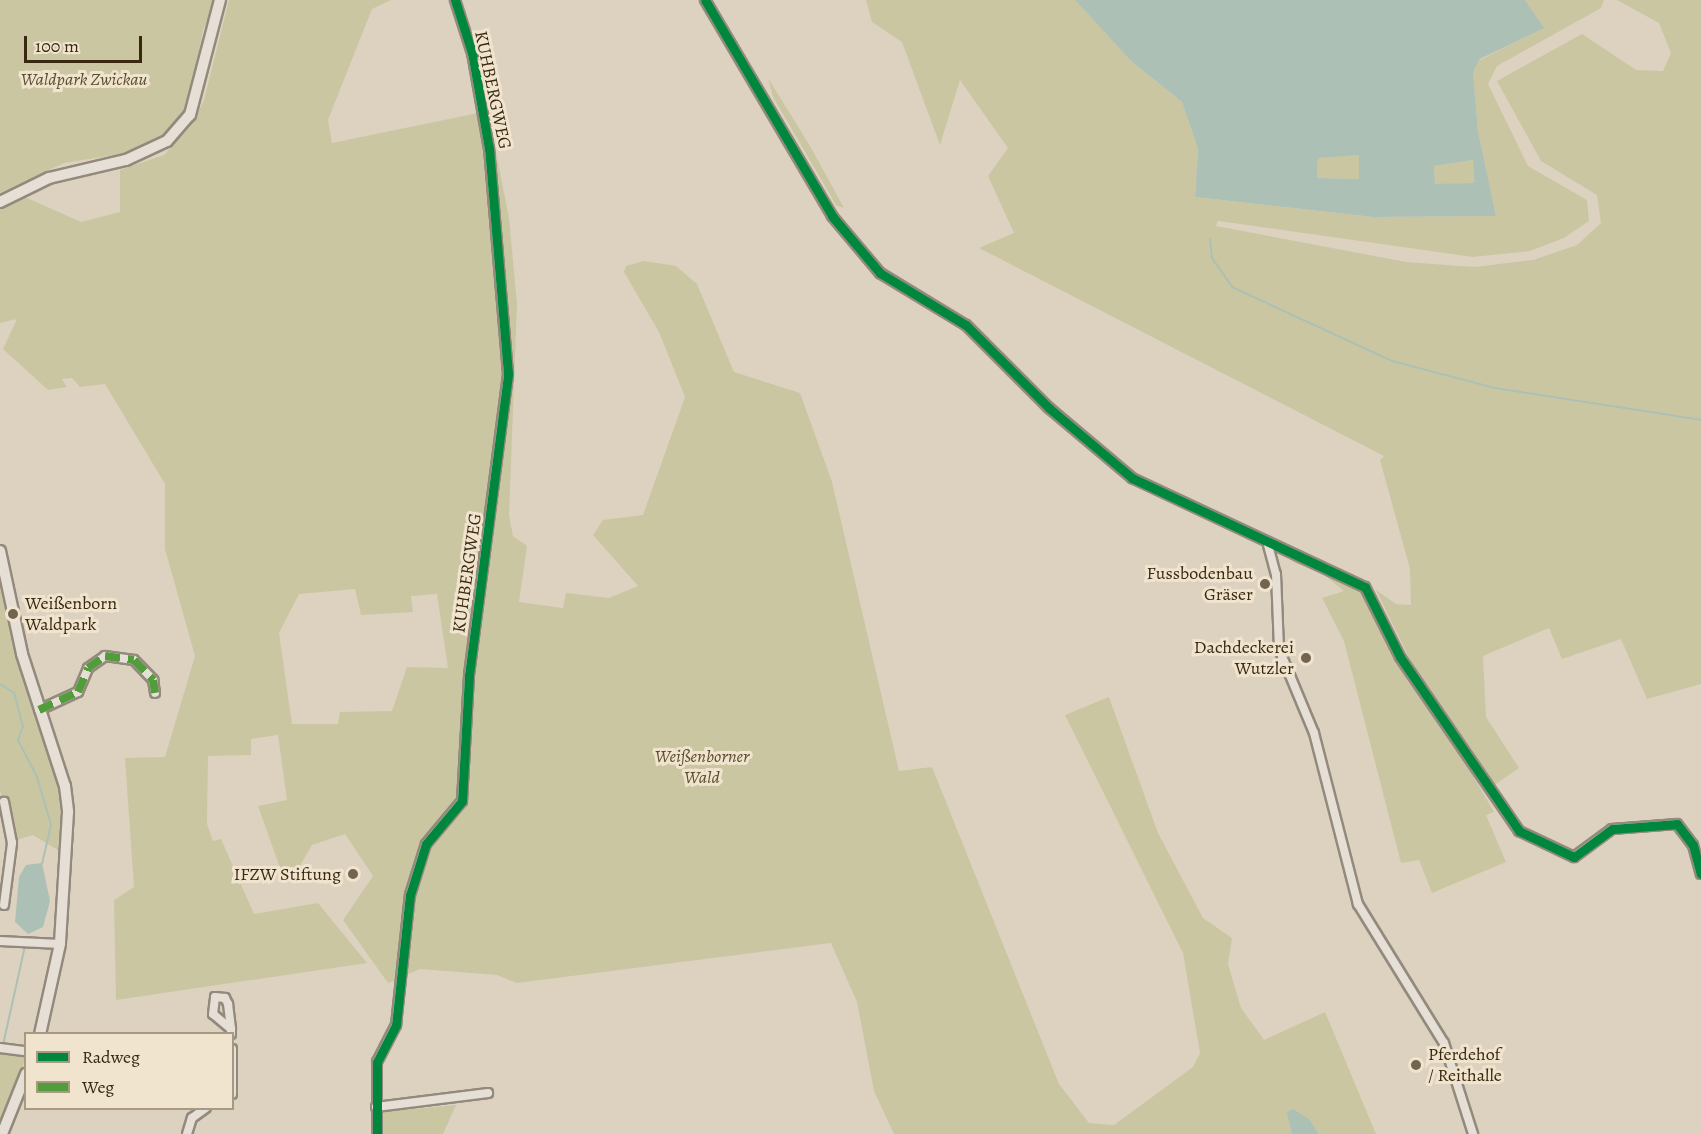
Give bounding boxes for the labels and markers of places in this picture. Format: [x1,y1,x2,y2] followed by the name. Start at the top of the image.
[1147,563,1253,606] place label: Fussbodenbau Gräser
[1258,577,1272,591] marker: Fussbodenbau Gräser
[25,593,117,636] place label: Weißenborn Waldpark
[6,607,20,621] marker: Weißenborn Waldpark
[1194,637,1294,680] place label: Dachdeckerei Wutzler
[1299,651,1313,665] marker: Dachdeckerei Wutzler
[234,863,341,885] place label: IFZW Stiftung
[346,867,360,881] marker: IFZW Stiftung
[1428,1044,1502,1086] place label: Pferdehof / Reithalle
[1409,1058,1423,1072] marker: Pferdehof / Reithalle

